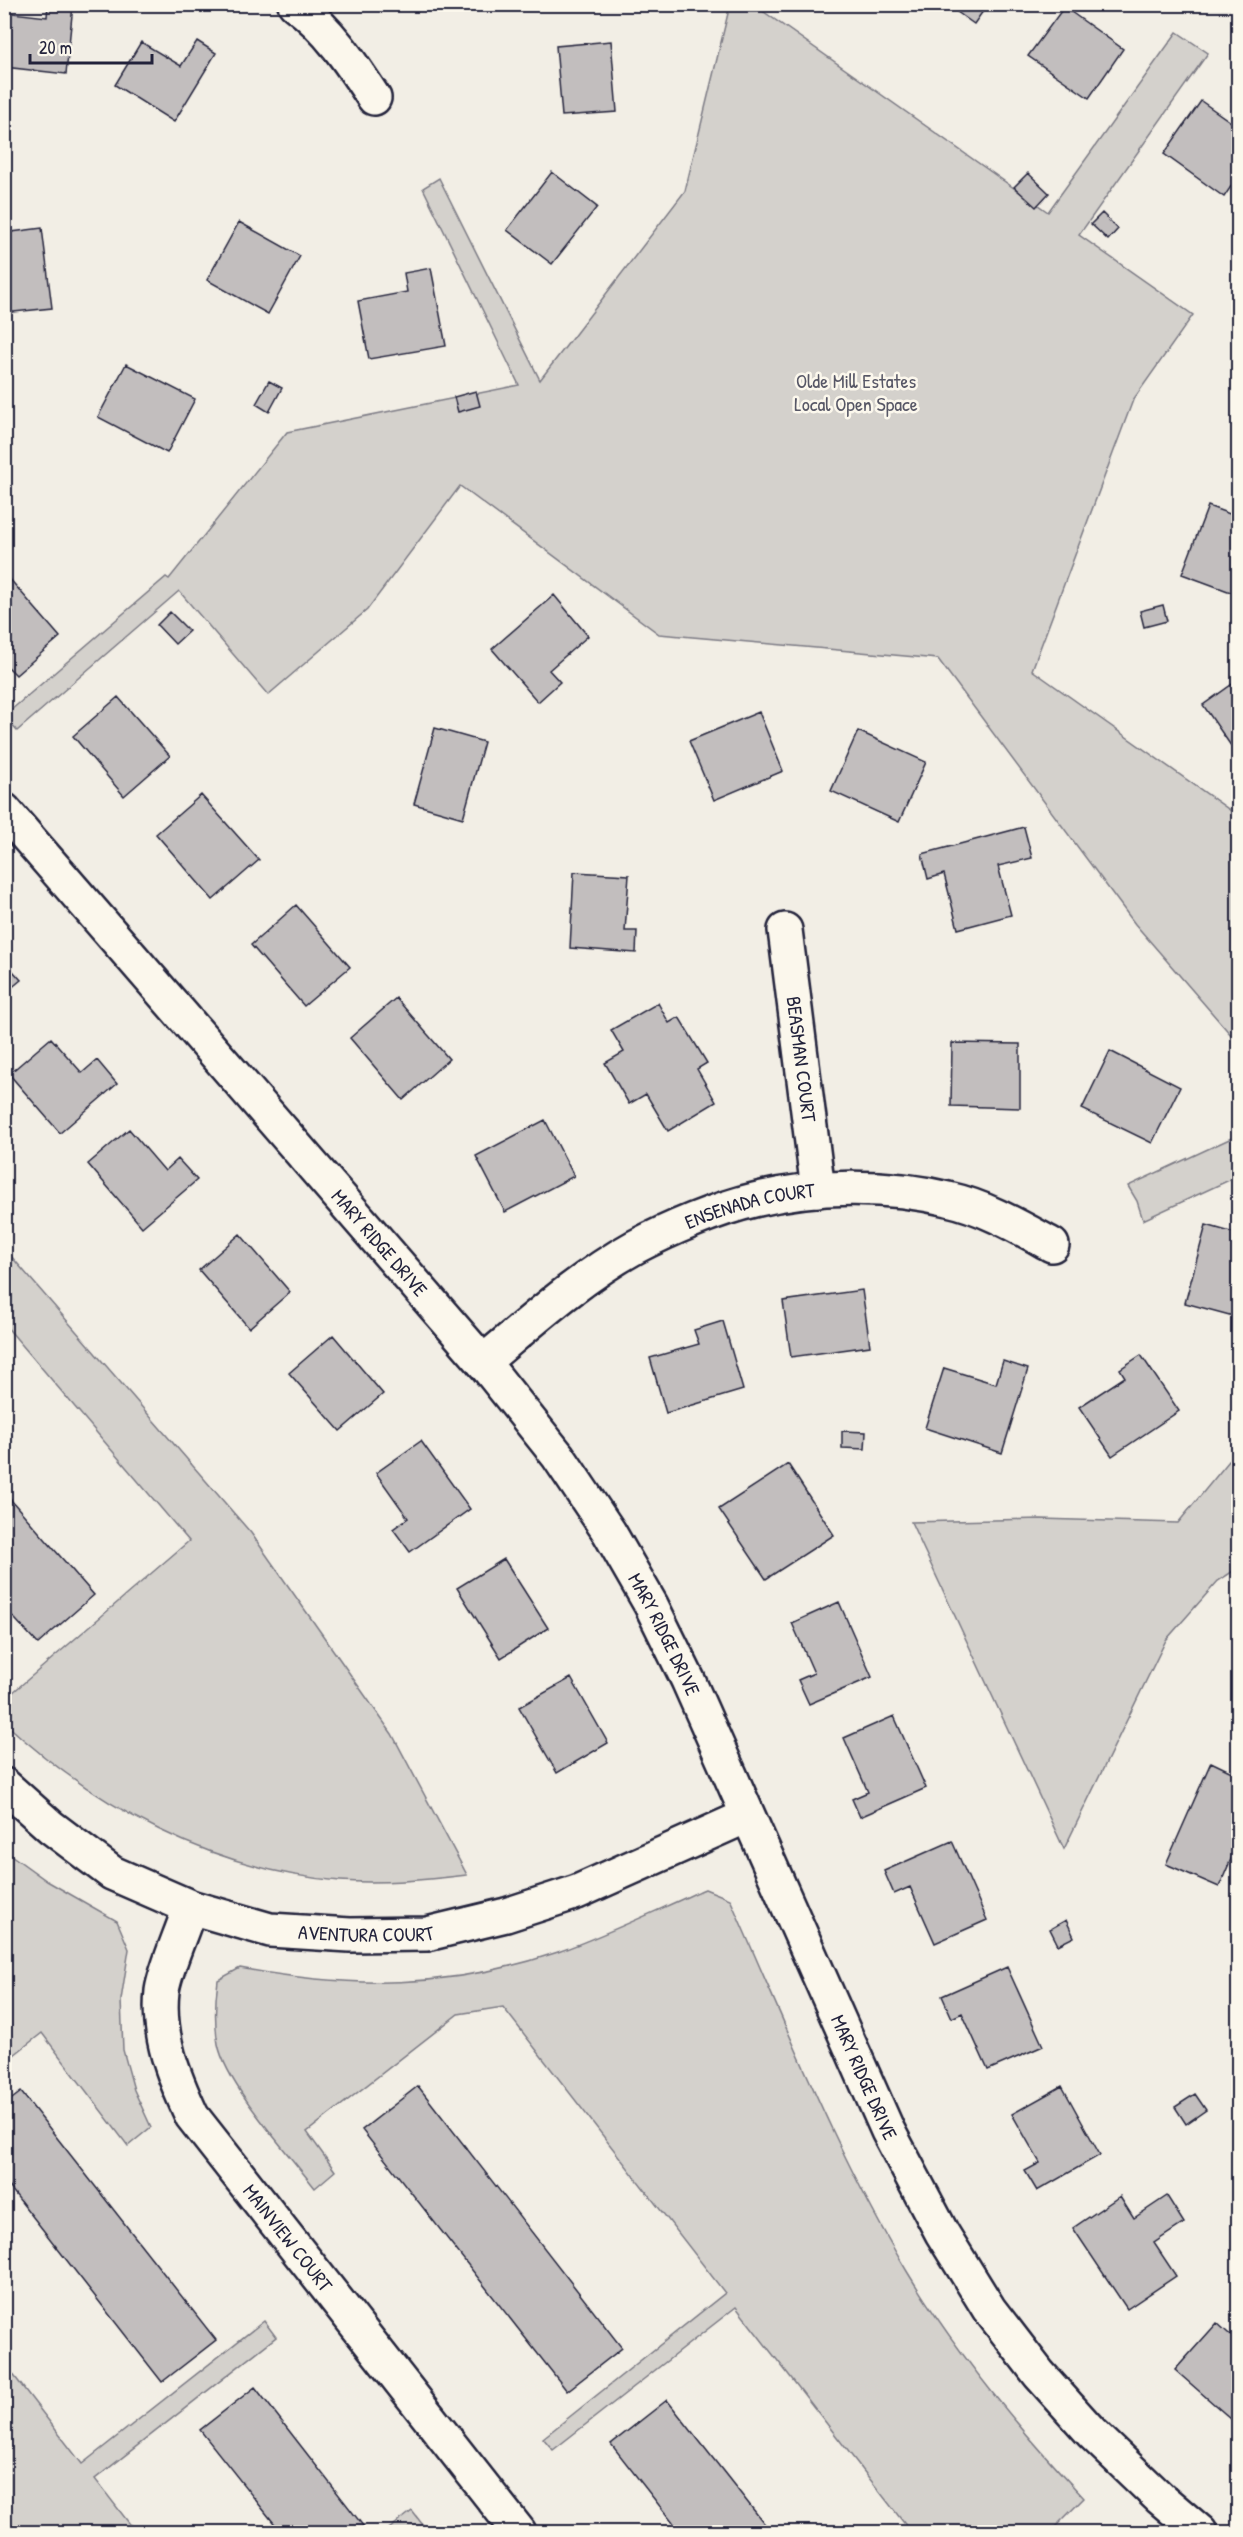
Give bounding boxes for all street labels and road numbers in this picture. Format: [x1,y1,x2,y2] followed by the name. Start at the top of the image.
[781,994,823,1124] street label: BEASMAN COURT
[681,1176,817,1235] street label: ENSENADA COURT
[326,1183,434,1302] street label: MARY RIDGE DRIVE
[622,1568,707,1700] street label: MARY RIDGE DRIVE
[297,1918,437,1948] street label: AVENTURA COURT
[825,2010,904,2144] street label: MARY RIDGE DRIVE
[237,2178,340,2298] street label: MAINVIEW COURT

